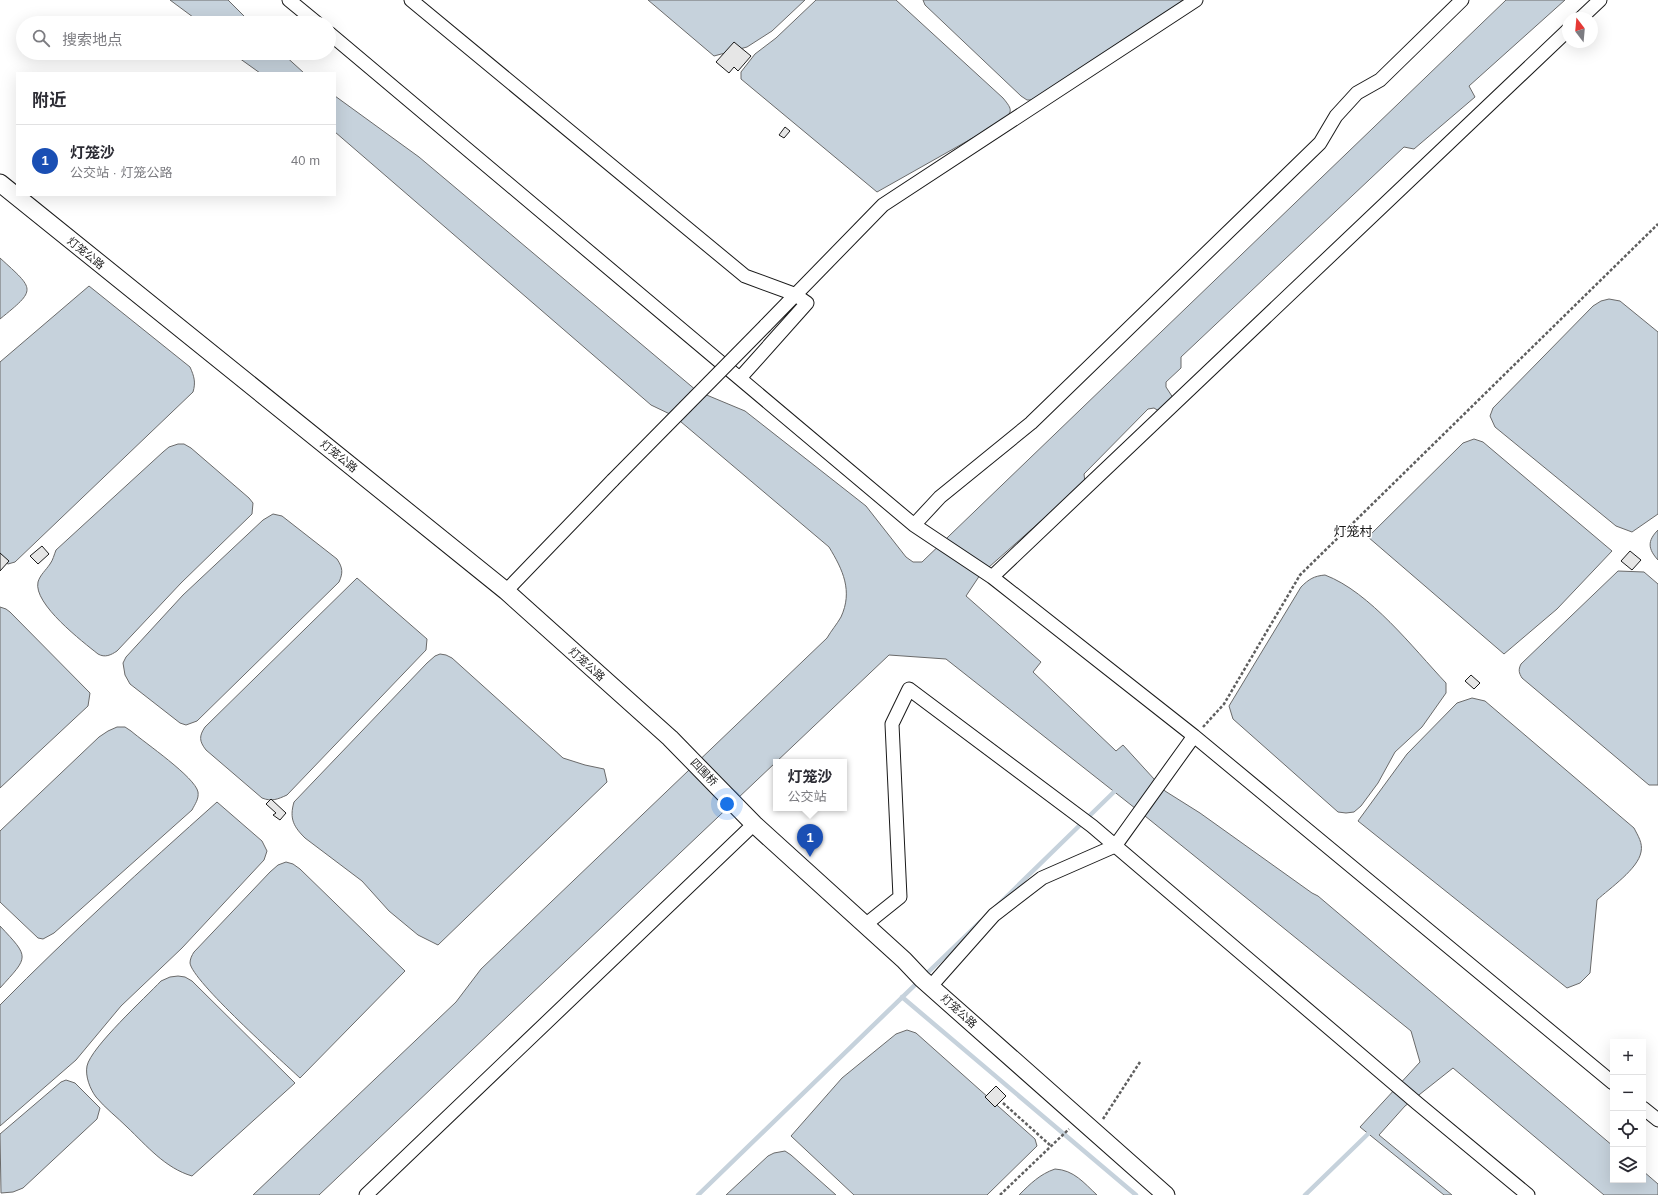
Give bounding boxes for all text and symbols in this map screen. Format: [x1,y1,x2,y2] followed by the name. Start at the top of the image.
[1562,12,1598,48] north arrow
[16,16,336,60] search box
[30,27,52,49] icon: search
[62,31,122,48] text: 搜索地点
[32,91,66,110] text: 附近
[70,144,115,161] text: 灯笼沙
[41,153,49,168] text: 1
[291,153,320,168] text: 40 m
[70,165,173,180] text: 公交站 · 灯笼公路
[65,234,107,272] street label: 灯笼公路
[318,437,360,475] street label: 灯笼公路
[1333,524,1373,539] district label: 灯笼村
[567,645,607,683] street label: 灯笼公路
[688,756,720,788] street label: 四围桥
[773,759,847,811] popup
[787,768,833,785] text: 灯笼沙
[787,789,827,804] text: 公交站
[717,794,737,814] your location
[797,824,823,857] pin: 1
[939,992,979,1030] street label: 灯笼公路
[1610,1039,1646,1183] map controls
[1610,1039,1646,1075] button: +
[1610,1075,1646,1111] button: −
[1610,1111,1646,1147] button: locate
[1610,1147,1646,1183] button: layers

